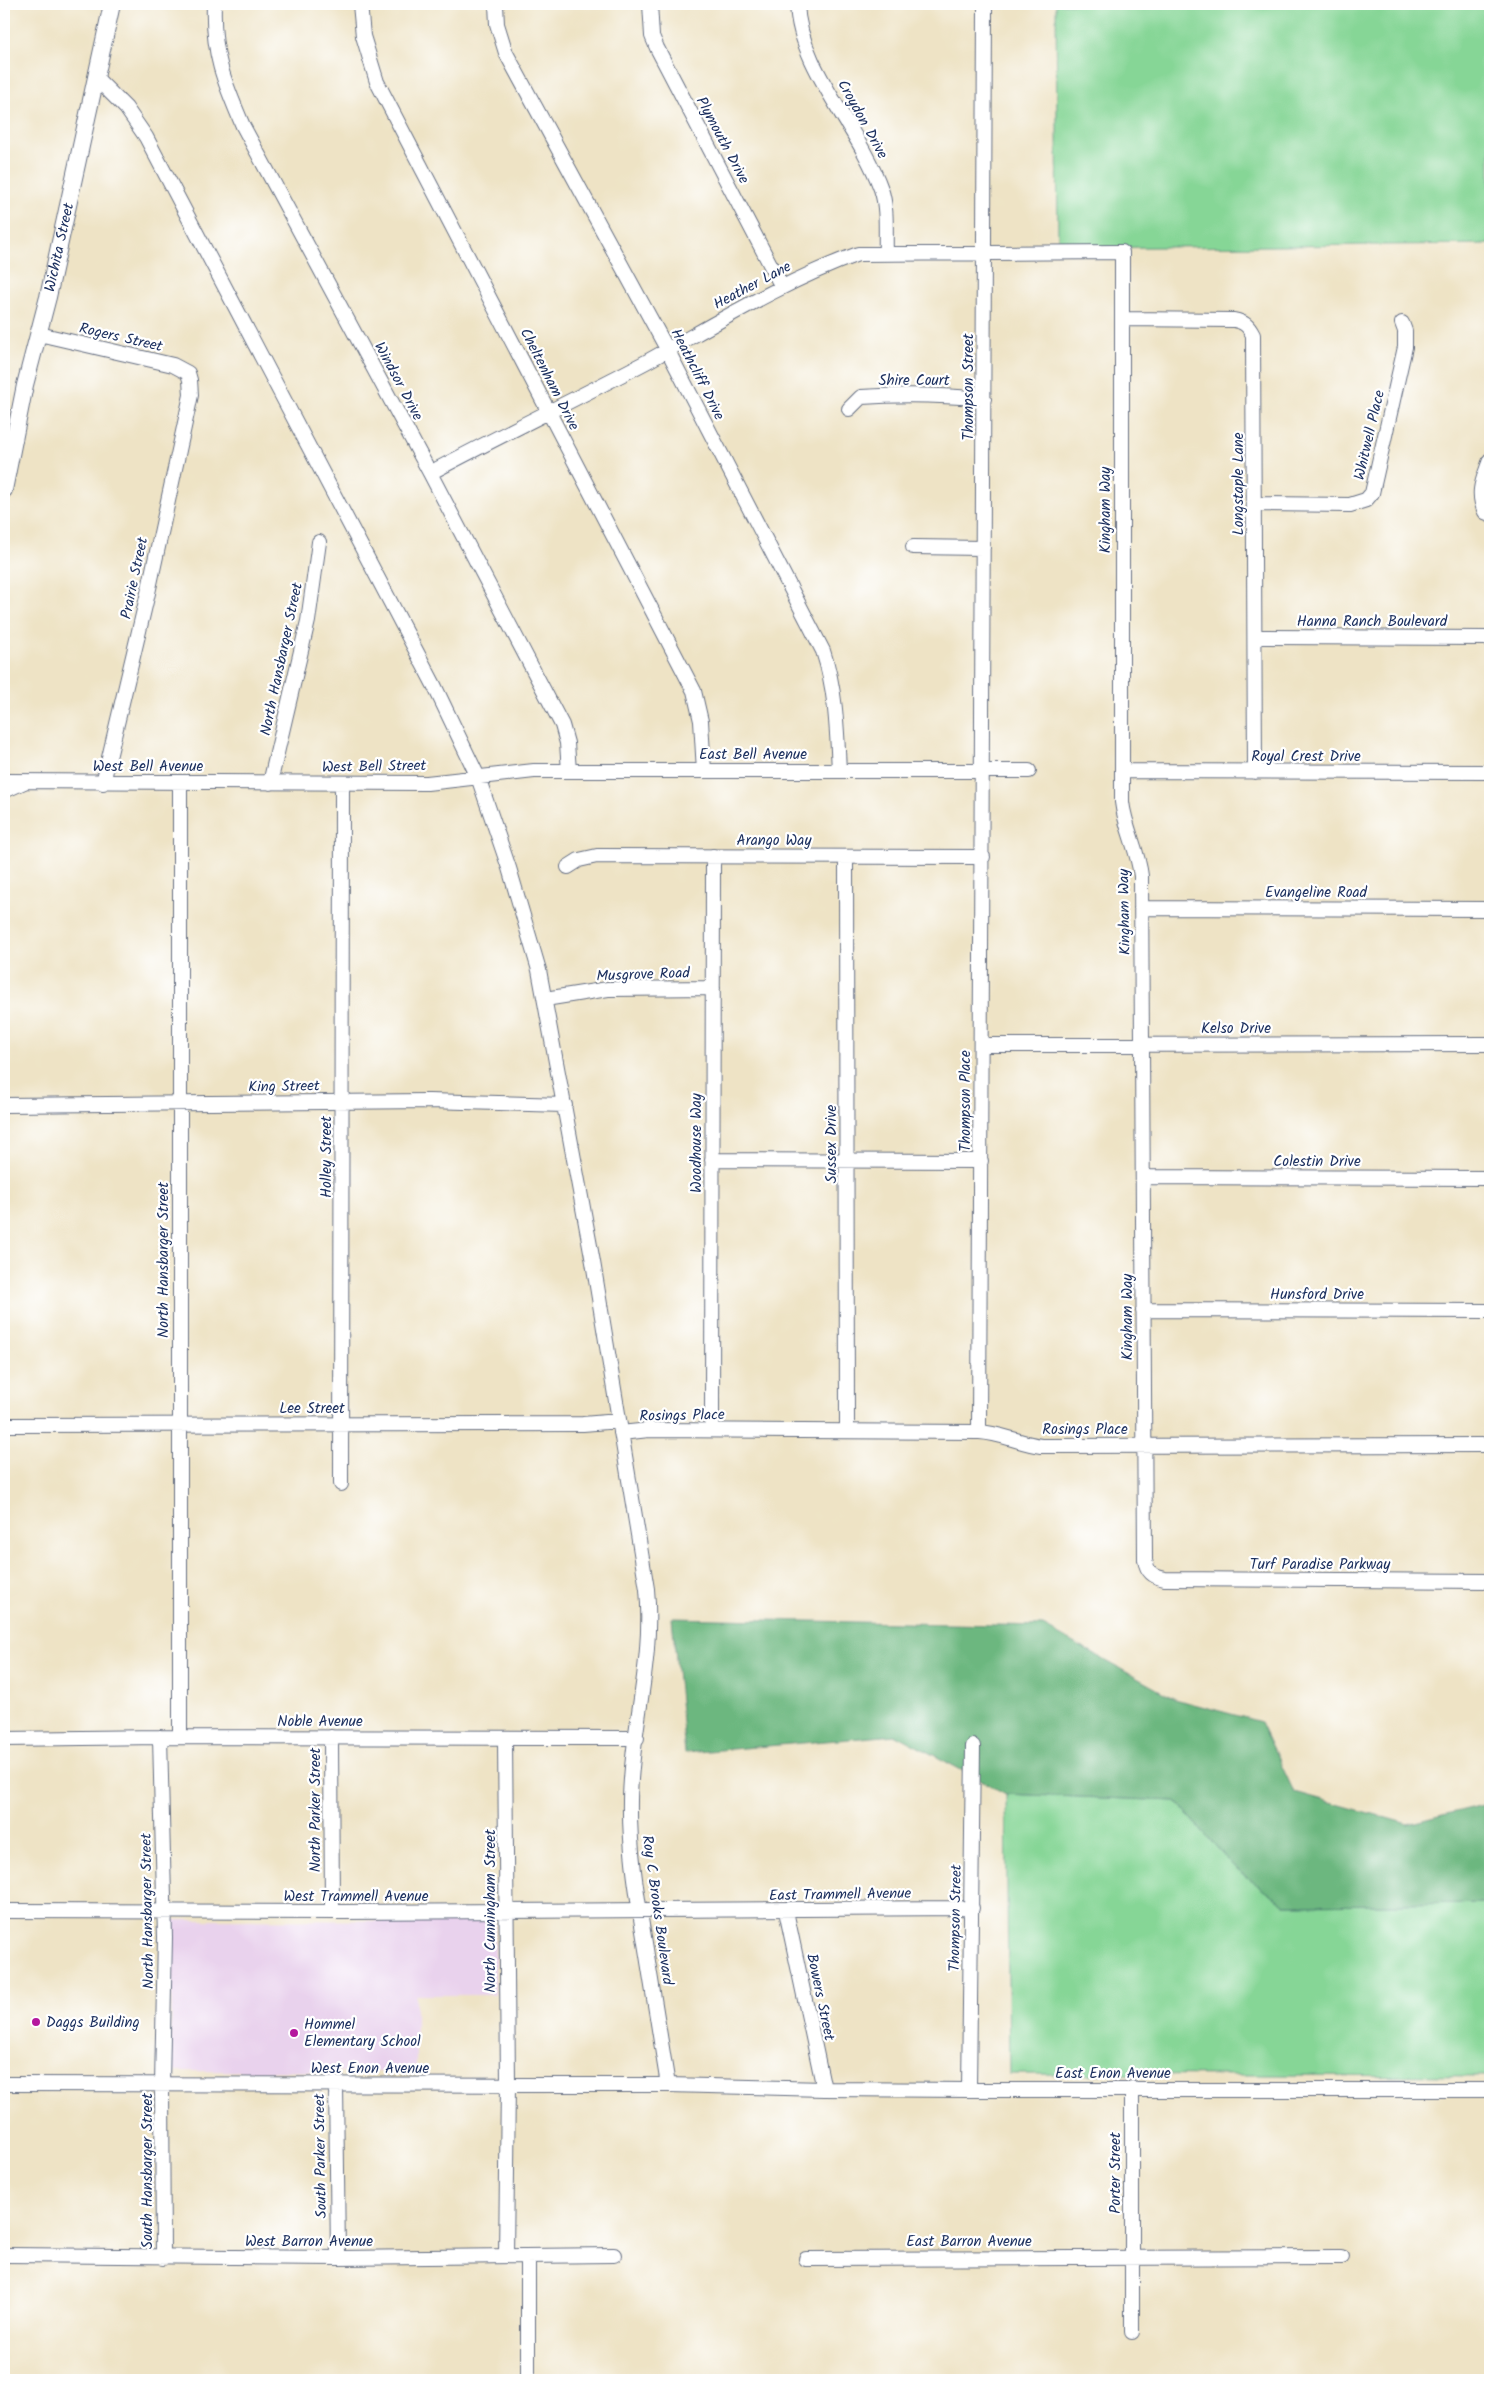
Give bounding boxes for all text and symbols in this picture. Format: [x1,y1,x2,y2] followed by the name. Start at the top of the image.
[830,75,894,164] street label: Croydon Drive
[689,92,755,189] street label: Plymouth Drive
[38,200,81,294] street label: Wichita Street
[709,255,796,317] street label: Heather Lane
[77,317,165,359] street label: Rogers Street
[513,324,585,435] street label: Cheltenham Drive
[664,324,731,425] street label: Heathcliff Drive
[957,333,981,441] street label: Thompson Street
[367,338,429,425] street label: Windsor Drive
[878,369,950,393] street label: Shire Court
[1348,388,1392,483] street label: Whitwell Place
[1227,432,1251,535] street label: Longstaple Lane
[1094,466,1118,553] street label: Kingham Way
[115,535,155,621] street label: Prairie Street
[254,580,310,738] street label: North Hansbarger Street
[1297,610,1448,634] street label: Hanna Ranch Boulevard
[699,743,807,767] street label: East Bell Avenue
[1251,745,1361,769] street label: Royal Crest Drive
[322,754,427,780] street label: West Bell Street
[93,755,204,779] street label: West Bell Avenue
[737,829,812,853] street label: Arango Way
[1112,868,1138,955] street label: Kingham Way
[1265,881,1368,905] street label: Evangeline Road
[596,961,691,989] street label: Musgrove Road
[1201,1017,1271,1041] street label: Kelso Drive
[954,1050,978,1152] street label: Thompson Place
[248,1074,320,1100] street label: King Street
[685,1092,709,1193] street label: Woodhouse Way
[820,1105,844,1183] street label: Sussex Drive
[315,1116,339,1198] street label: Holley Street
[1273,1150,1361,1174] street label: Colestin Drive
[152,1182,176,1338] street label: North Hansbarger Street
[1116,1273,1140,1360] street label: Kingham Way
[1270,1283,1364,1307] street label: Hunsford Drive
[279,1397,345,1421] street label: Lee Street
[639,1403,725,1429] street label: Rosings Place
[1042,1418,1128,1442] street label: Rosings Place
[1250,1553,1391,1577] street label: Turf Paradise Parkway
[277,1710,363,1734] street label: Noble Avenue
[304,1747,328,1872] street label: North Parker Street
[479,1829,503,1993] street label: North Cunningham Street
[135,1833,161,1989] street label: North Hansbarger Street
[635,1834,679,1987] street label: Roy C Brooks Boulevard
[943,1864,969,1972] street label: Thompson Street
[769,1882,912,1908] street label: East Trammell Avenue
[284,1885,429,1909] street label: West Trammell Avenue
[799,1951,841,2043] street label: Bowers Street
[46,2011,140,2035] place label: Daggs Building
[304,2013,421,2054] place label: Hommel Elementary School
[30,2016,42,2028] marker: Daggs Building
[288,2027,300,2039] marker: Hommel Elementary School
[311,2057,429,2081] street label: West Enon Avenue
[1055,2062,1171,2086] street label: East Enon Avenue
[136,2093,160,2249] street label: South Hansbarger Street
[308,2093,334,2219] street label: South Parker Street
[1104,2132,1128,2214] street label: Porter Street
[245,2230,373,2254] street label: West Barron Avenue
[906,2230,1032,2254] street label: East Barron Avenue

